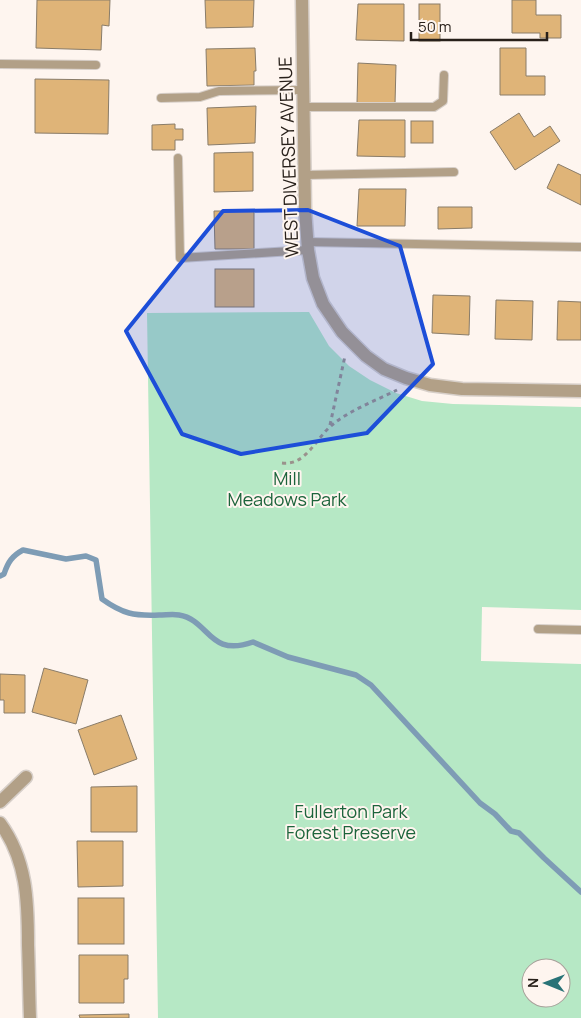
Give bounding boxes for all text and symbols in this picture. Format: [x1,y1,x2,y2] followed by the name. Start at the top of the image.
[411,10,547,42] scale bar
[418,16,452,37] text: 50 m
[273,56,304,258] street label: WEST DIVERSEY AVENUE
[228,466,347,511] park label: Mill Meadows Park
[286,799,416,844] park label: Fullerton Park Forest Preserve
[521,958,571,1008] north arrow
[523,978,542,988] text: N

